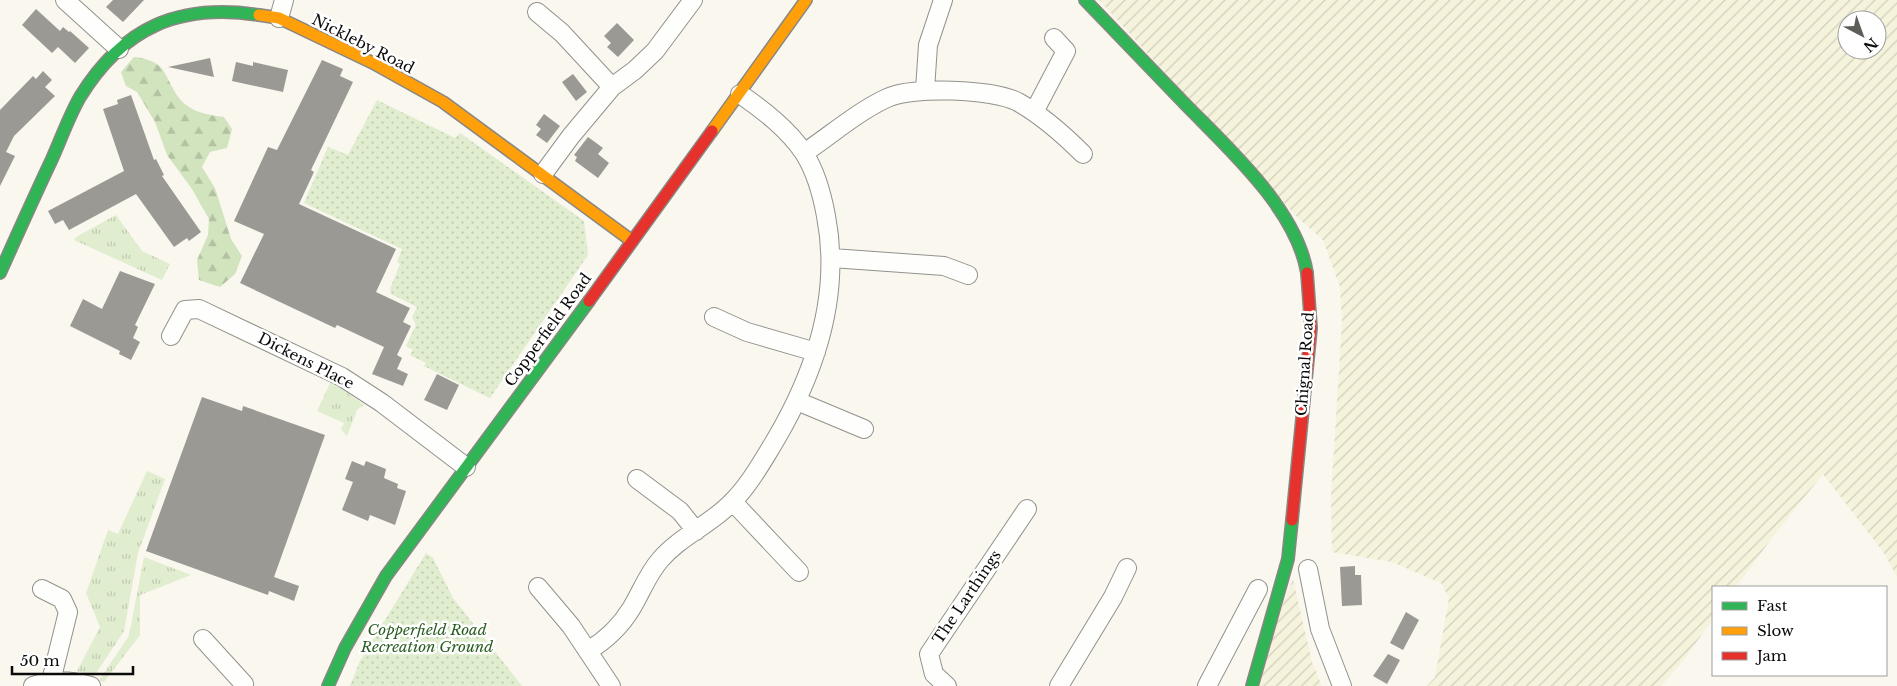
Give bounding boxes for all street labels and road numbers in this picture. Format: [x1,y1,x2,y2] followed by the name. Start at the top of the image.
[309,10,417,77] street label: Nickleby Road
[500,269,595,390] street label: Copperfield Road
[1291,311,1318,417] street label: Chignal Road
[255,328,357,393] street label: Dickens Place
[928,546,1005,647] street label: The Larthings

